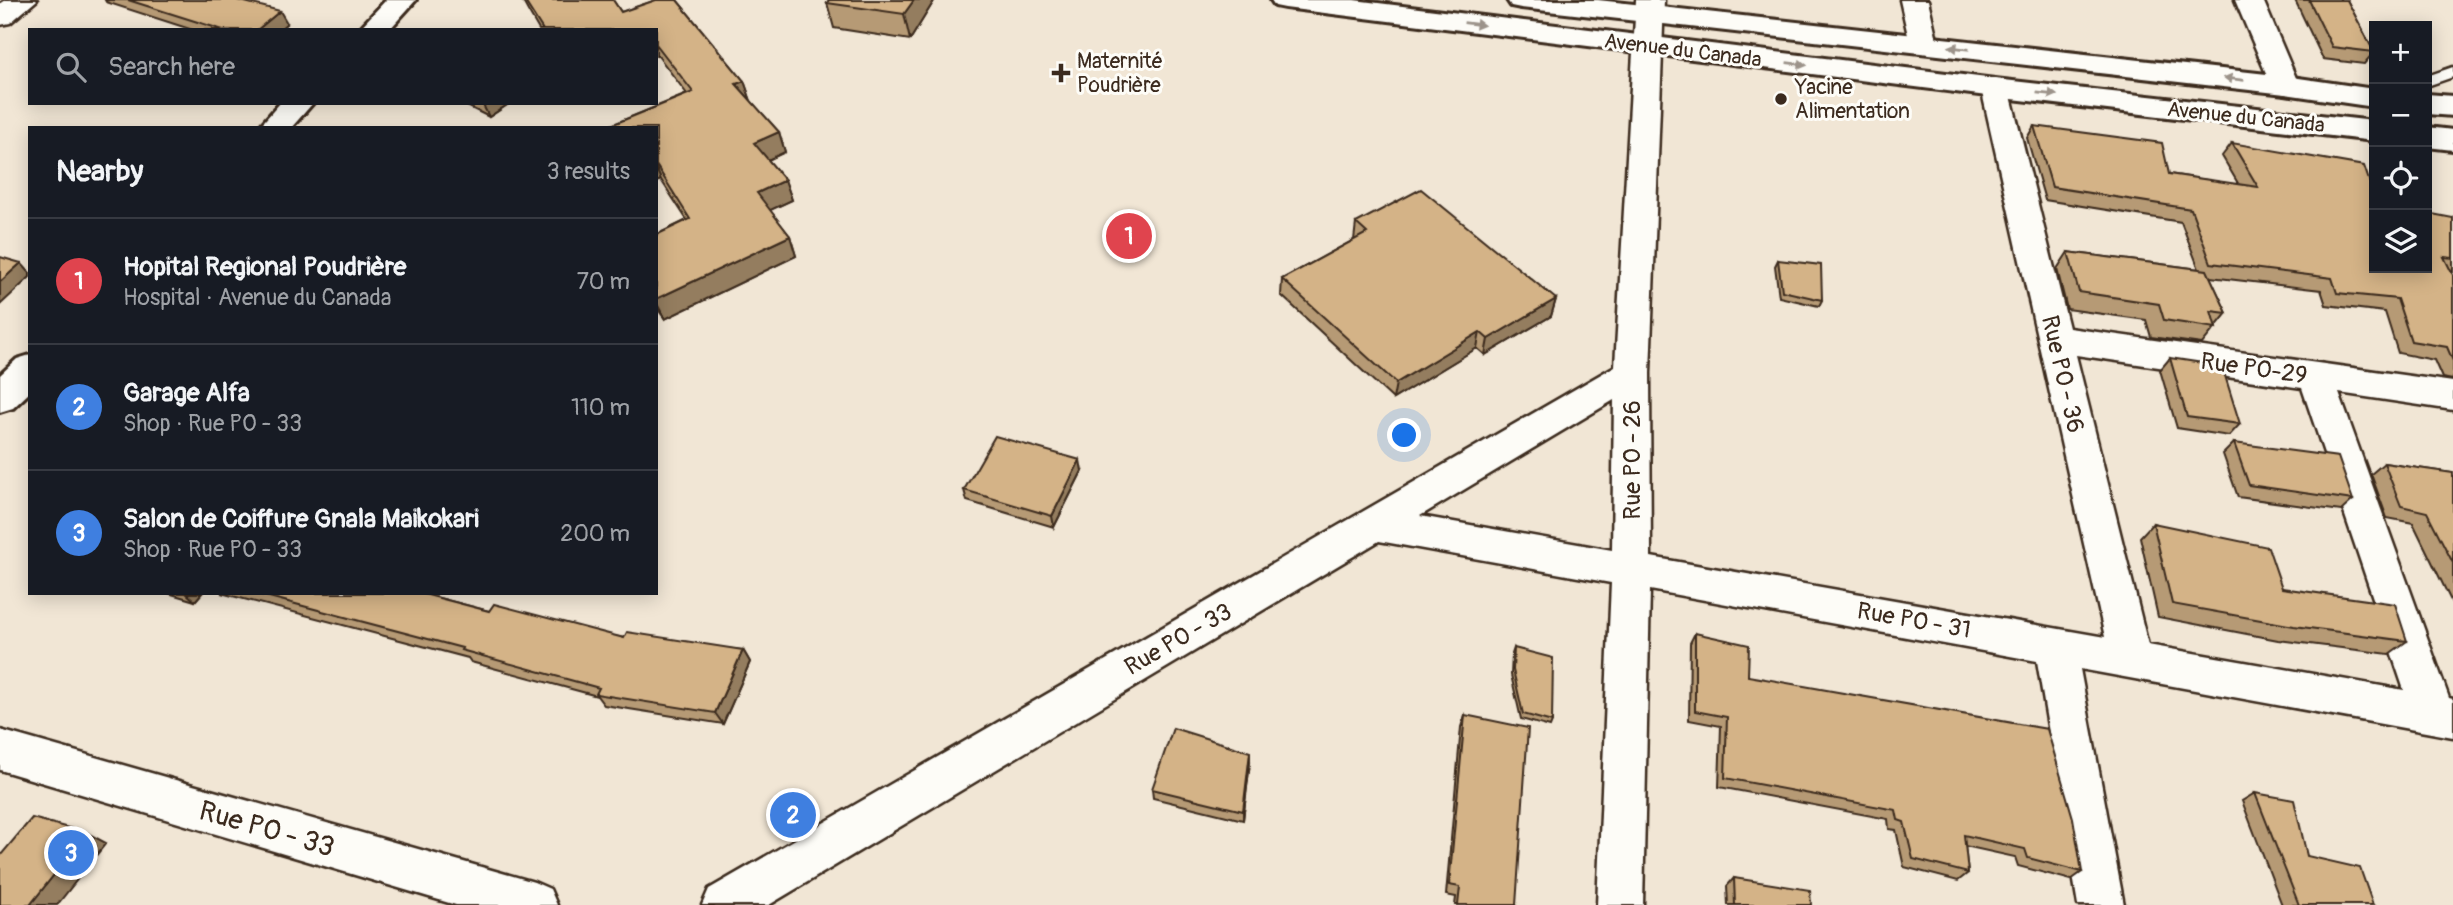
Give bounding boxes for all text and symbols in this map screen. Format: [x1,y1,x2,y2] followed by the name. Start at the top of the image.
[1463,19,1485,30] one-way arrow
[2369,21,2432,273] map controls
[2369,21,2432,84] button: +
[1603,27,1763,74] street label: Avenue du Canada
[28,28,658,105] search box
[1948,42,1970,53] one-way arrow
[52,48,90,86] icon: search
[1077,48,1163,99] place label: Maternité Poudrière
[108,51,235,83] text: Search here
[1786,59,1808,70] one-way arrow
[1051,63,1071,83] marker: Maternité Poudrière
[2223,73,2245,84] one-way arrow
[1794,74,1910,125] place label: Yacine Alimentation
[2369,84,2432,147] button: −
[2036,89,2058,100] one-way arrow
[1773,91,1789,107] marker: Yacine Alimentation
[2166,96,2326,139] street label: Avenue du Canada
[2369,147,2432,210] button: locate
[56,153,143,190] text: Nearby
[547,157,630,186] text: 3 results
[1106,210,1152,262] pin: 1
[2369,210,2432,273] button: layers
[123,251,406,283] text: Hopital Regional Poudrière
[75,267,84,296] text: 1
[577,267,630,296] text: 70 m
[123,283,391,312] text: Hospital · Avenue du Canada
[2035,313,2090,436] street label: Rue PO - 36
[2199,347,2309,390] street label: Rue PO-29
[123,377,250,409] text: Garage Alfa
[73,393,85,422] text: 2
[571,393,630,422] text: 110 m
[1618,400,1647,520] street label: Rue PO - 26
[123,409,302,438] text: Shop · Rue PO - 33
[1387,418,1421,452] your location
[123,503,479,535] text: Salon de Coiffure Gnala Maikokari
[73,519,85,548] text: 3
[560,519,630,548] text: 200 m
[123,535,302,564] text: Shop · Rue PO - 33
[1855,596,1973,645] street label: Rue PO - 31
[1120,597,1237,682] street label: Rue PO - 33
[770,789,816,841] pin: 2
[195,793,338,865] street label: Rue PO - 33
[48,827,94,879] pin: 3

